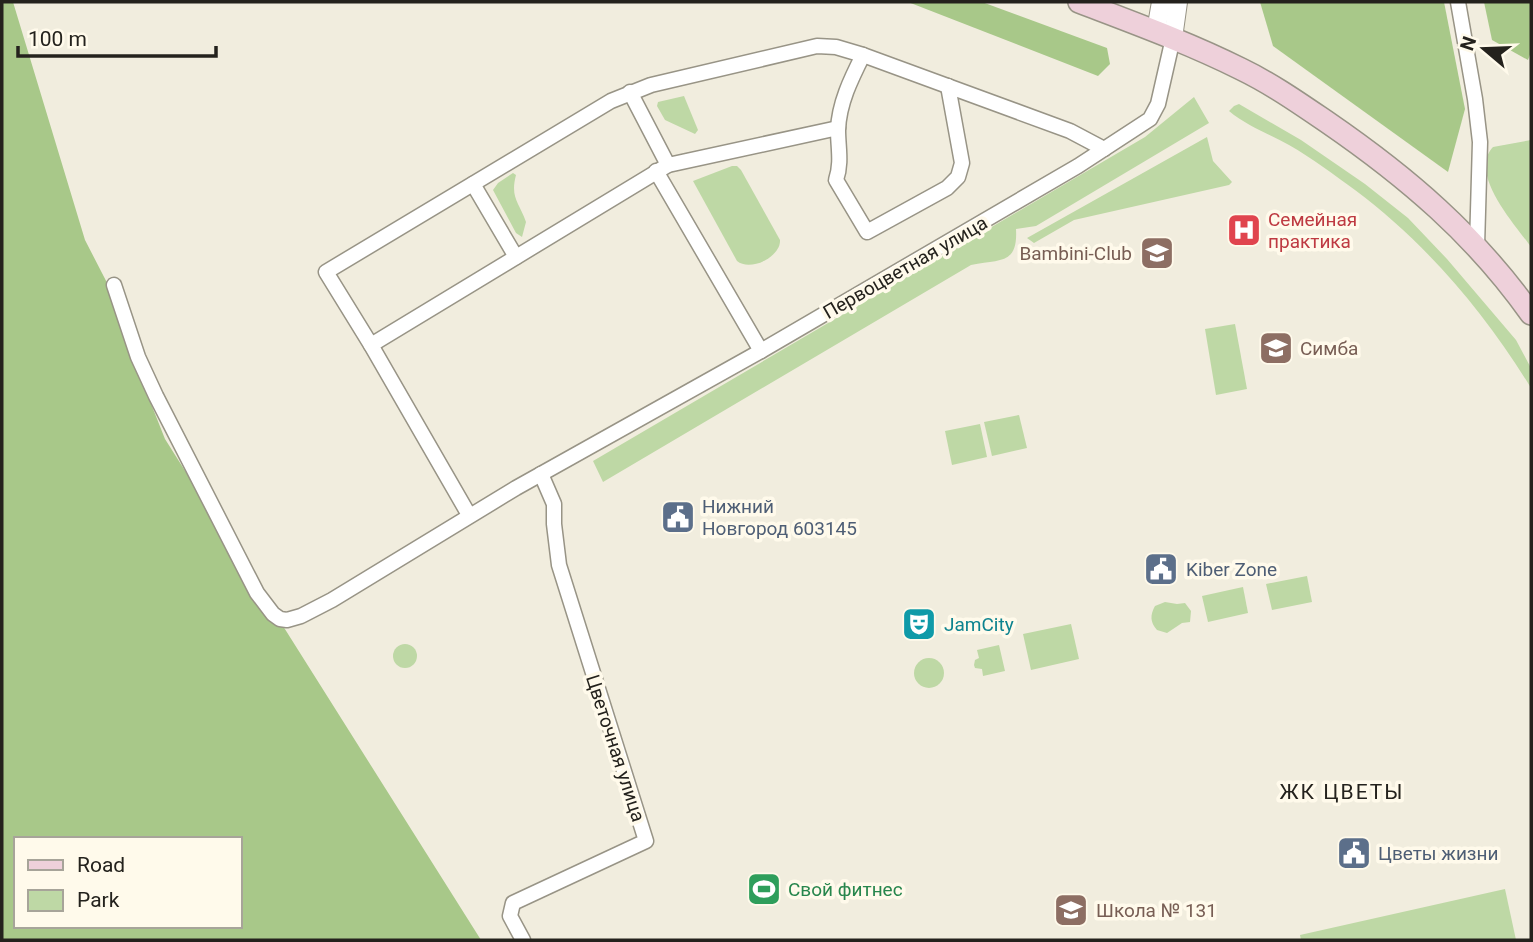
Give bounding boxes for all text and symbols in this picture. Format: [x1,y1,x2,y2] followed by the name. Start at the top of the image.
[18,14,215,58] scale bar
[1449,14,1519,84] north arrow
[28,27,87,51] text: 100 m
[1455,34,1481,54] text: N
[1268,208,1357,253] place label: Семейная практика
[819,211,991,324] street label: Первоцветная улица
[1225,211,1263,249] hospital icon: Семейная практика
[1138,234,1176,272] school or university icon: Bambini-Club
[1019,242,1132,265] place label: Bambini-Club
[1257,329,1295,367] school or university icon: Симба
[1300,337,1358,360] place label: Симба
[702,495,857,540] place label: Нижний Новгород 603145
[659,498,697,536] public building icon: Нижний Новгород 603145
[1142,550,1180,588] public building icon: Kiber Zone
[1186,558,1277,581] place label: Kiber Zone
[900,605,938,643] theatre icon: JamCity
[944,613,1014,636] place label: JamCity
[581,672,650,825] street label: Цветочная улица
[1279,780,1405,804] district label: ЖК ЦВЕТЫ
[1335,834,1373,872] public building icon: Цветы жизни
[14,837,242,928] legend
[1378,842,1498,865] place label: Цветы жизни
[77,853,125,877] text: Road
[745,870,783,908] sports icon: Свой фитнес
[788,878,903,901] place label: Свой фитнес
[77,888,120,912] text: Park
[1052,891,1090,929] school or university icon: Школа № 131
[1096,899,1217,922] place label: Школа № 131

